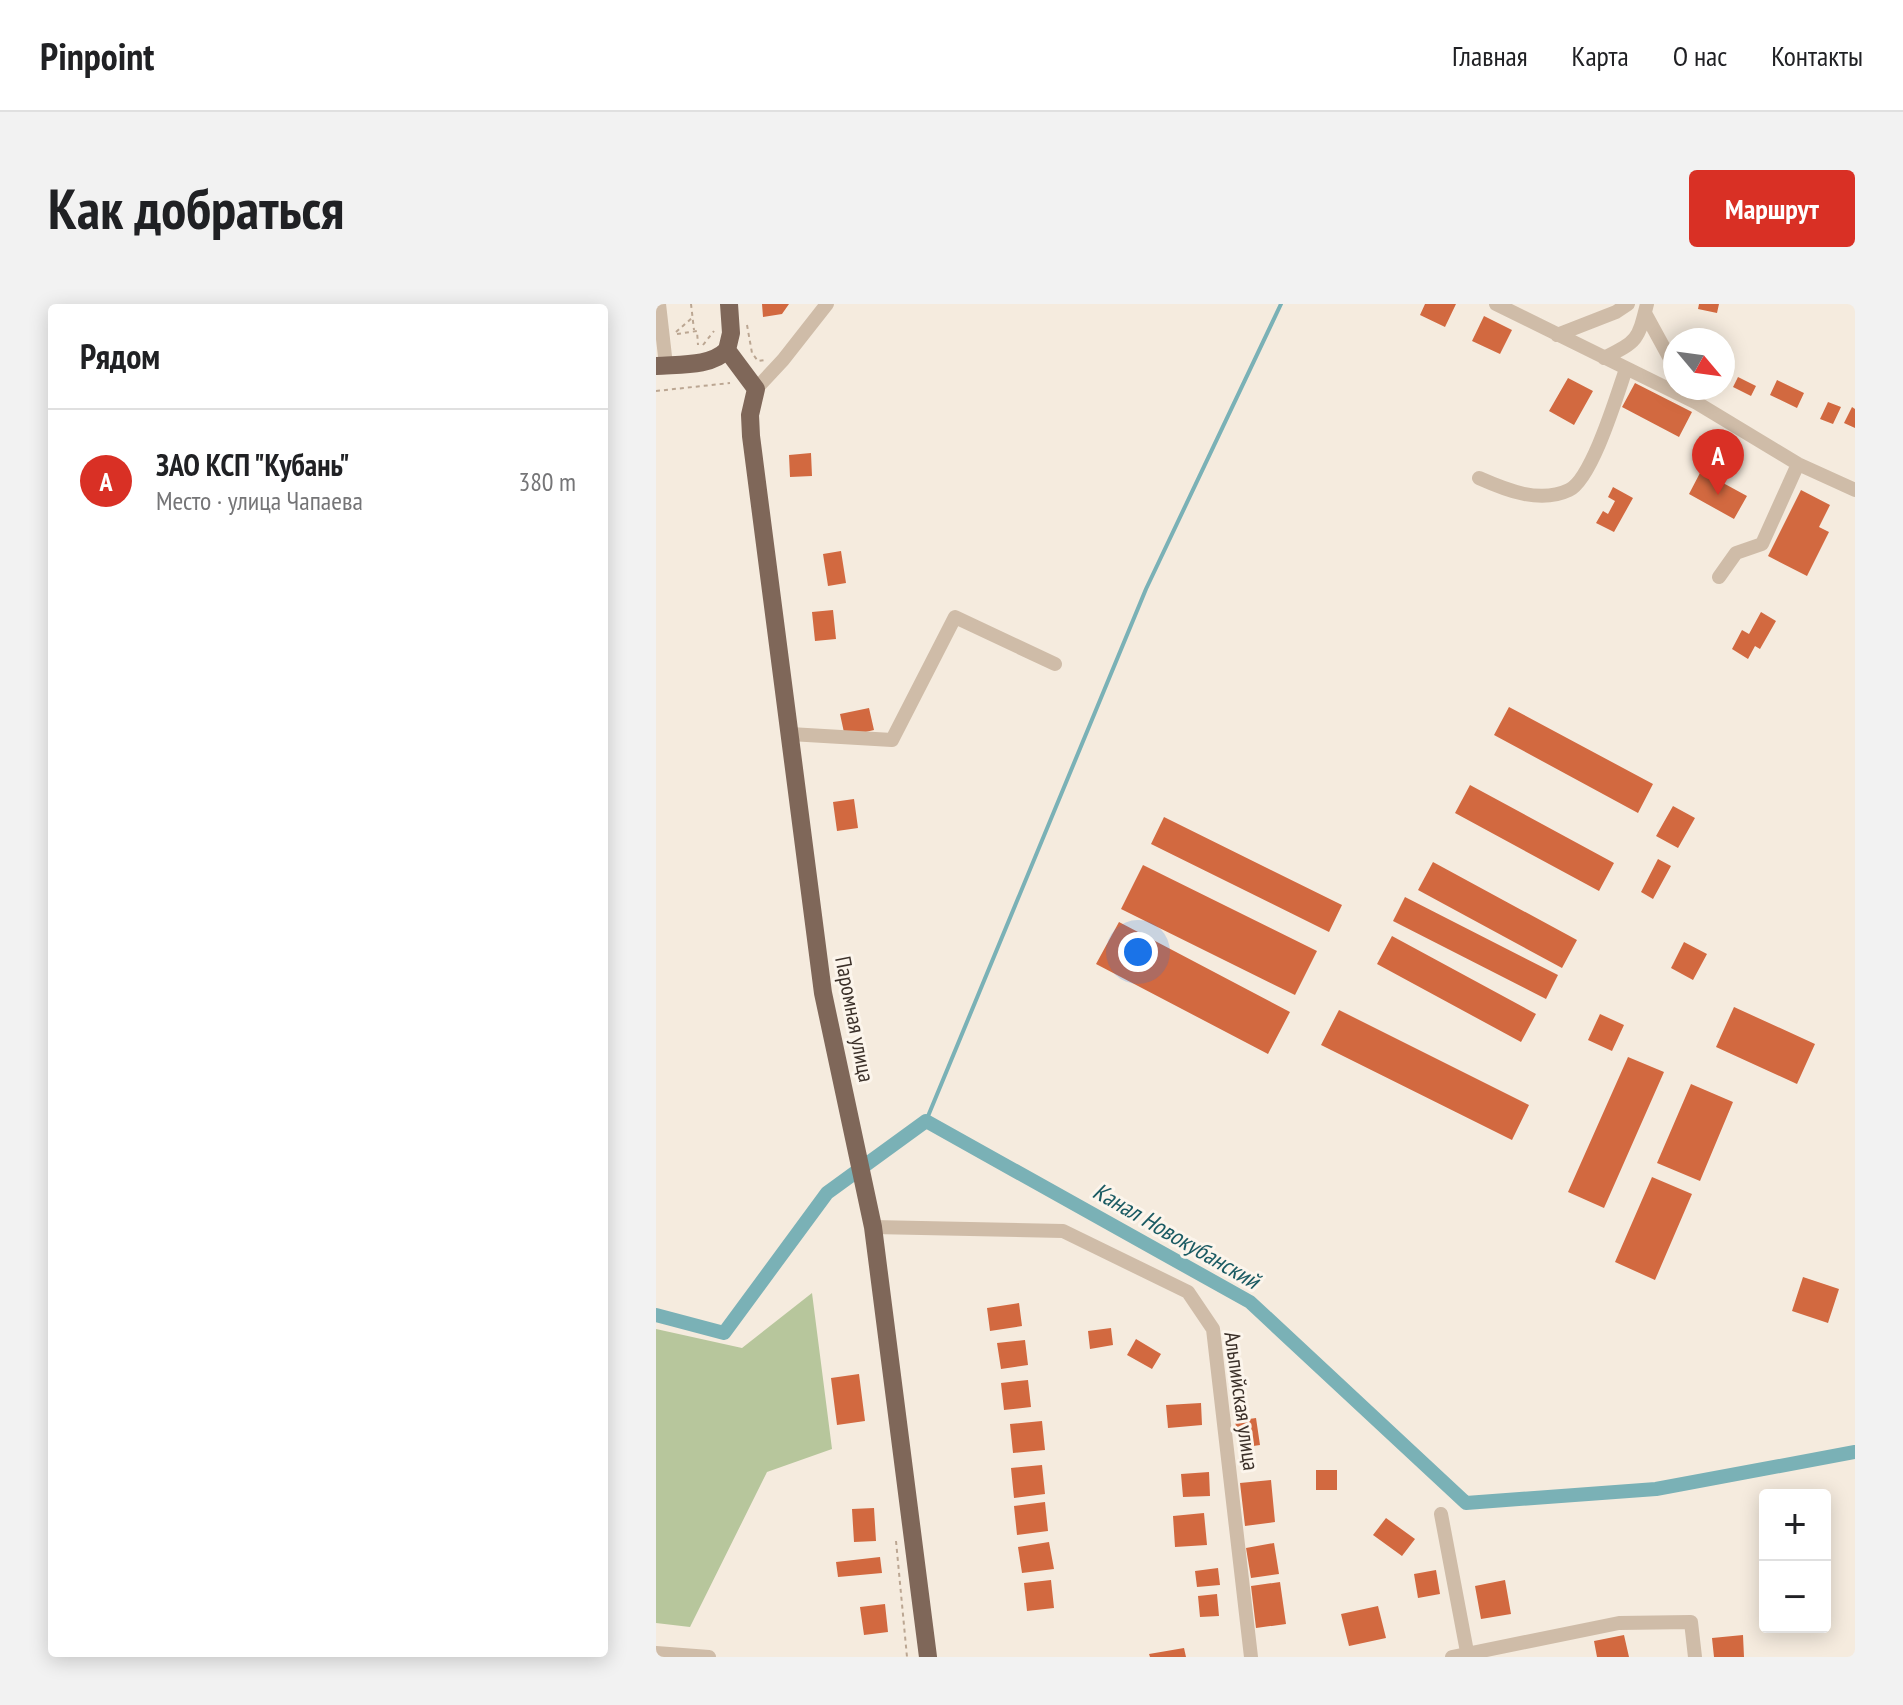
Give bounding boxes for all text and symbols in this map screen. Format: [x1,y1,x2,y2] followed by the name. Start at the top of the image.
[40,31,154,80] text: Pinpoint
[1452,37,1528,74] text: Главная
[1572,37,1629,74] text: Карта
[1673,37,1727,74] text: О нас
[1771,37,1863,74] text: Контакты
[1689,170,1855,247] button: Маршрут
[48,172,344,244] text: Как добраться
[1663,328,1735,400] north arrow
[80,334,160,378] text: Рядом
[1692,429,1744,495] pin: A
[156,445,350,484] text: ЗАО КСП "Кубань"
[99,465,113,498] text: A
[518,465,576,498] text: 380 m
[156,484,363,517] text: Место · улица Чапаева
[1118,932,1158,972] your location
[829,954,881,1084] street label: Паромная улица
[1087,1175,1267,1297] water label: Канал Новокубанский
[1218,1330,1266,1472] street label: Альпийская улица
[1759,1489,1831,1633] map controls
[1759,1489,1831,1561] button: +
[1759,1561,1831,1633] button: −

